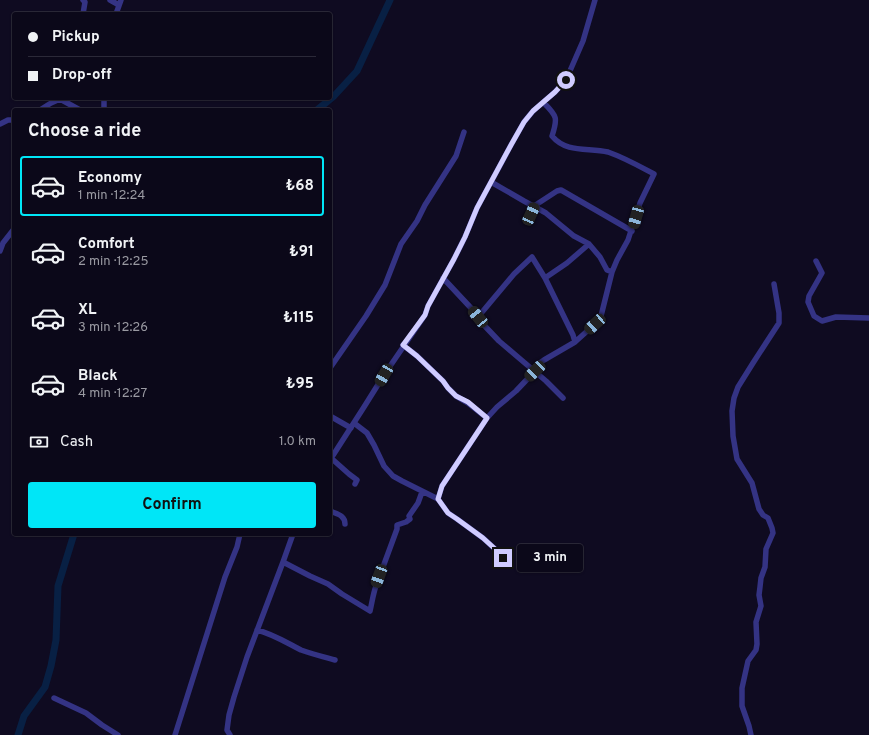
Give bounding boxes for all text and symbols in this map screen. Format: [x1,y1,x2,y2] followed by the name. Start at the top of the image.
[52,28,100,47] text: Pickup
[52,66,112,85] text: Drop-off
[557,71,575,89] route start
[28,120,141,143] text: Choose a ride
[30,168,66,204] icon: car
[78,169,142,188] text: Economy
[285,177,314,196] text: ₺68
[78,188,145,204] text: 1 min · 12:24
[521,201,541,227] car
[627,204,645,230] car
[30,234,66,270] icon: car
[78,235,135,254] text: Comfort
[289,243,314,262] text: ₺91
[78,254,149,270] text: 2 min · 12:25
[30,300,66,336] icon: car
[78,301,96,320] text: XL
[466,304,490,330] car
[283,309,314,328] text: ₺115
[582,312,608,336] car
[78,320,148,336] text: 3 min · 12:26
[522,358,548,384] car
[373,362,395,388] car
[30,366,66,402] icon: car
[78,367,118,386] text: Black
[286,375,314,394] text: ₺95
[78,386,147,402] text: 4 min · 12:27
[28,431,50,453] icon: cash
[60,433,93,452] text: Cash
[279,434,316,450] text: 1.0 km
[28,482,316,528] button: Confirm
[517,544,583,572] callout: 3 min
[494,549,512,567] route end
[533,550,567,566] text: 3 min
[369,563,389,589] car

